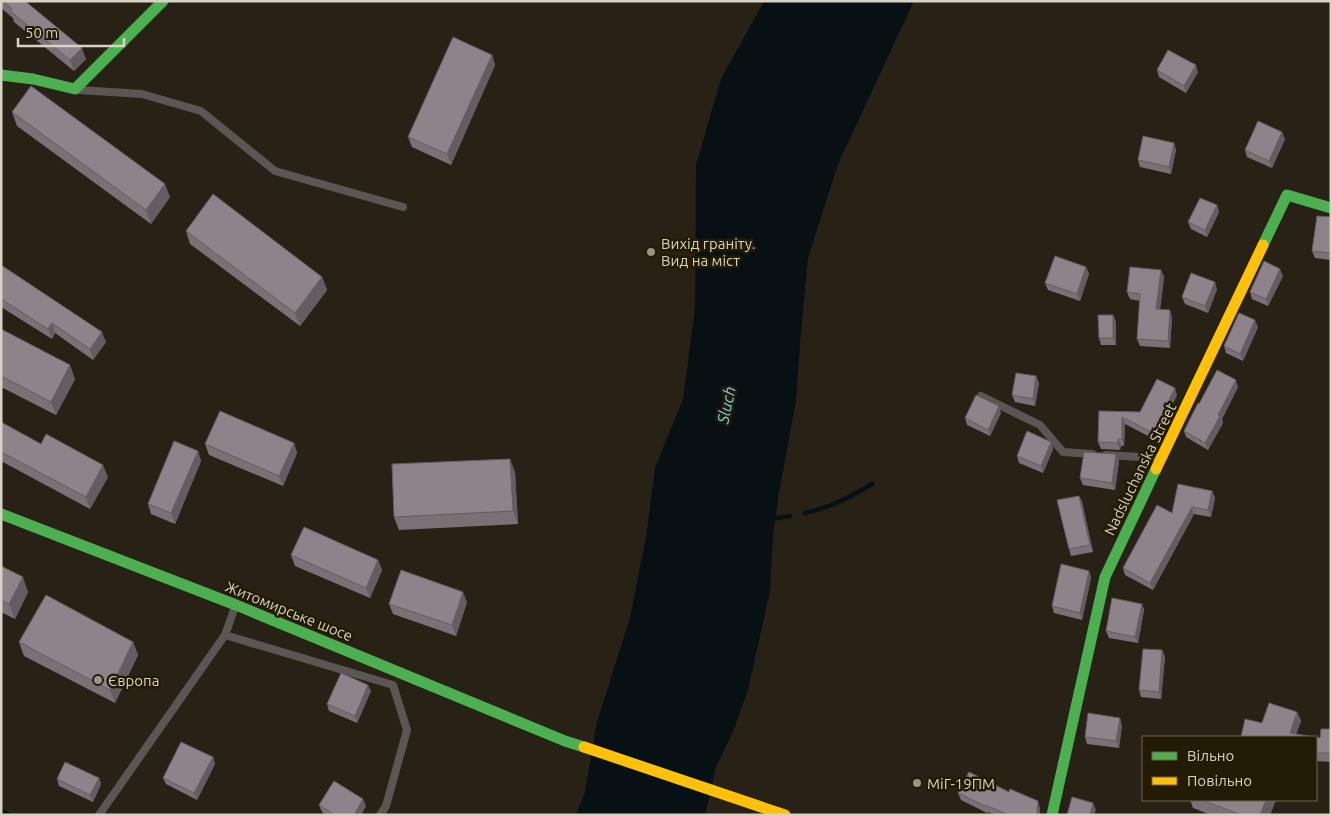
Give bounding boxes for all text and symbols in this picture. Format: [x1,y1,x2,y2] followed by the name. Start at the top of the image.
[18,15,124,47] scale bar
[25,24,58,41] text: 50 m
[661,235,756,269] place label: Вихід граніту. Вид на міст
[645,246,657,258] marker: Вихід граніту. Вид на міст
[713,385,739,426] water label: Sluch
[1101,400,1179,538] street label: Nadsluchanska Street
[223,578,355,644] street label: Житомирське шосе
[108,672,159,689] place label: Європа
[92,674,104,686] marker: Європа
[1142,736,1317,801] legend
[1187,747,1234,764] text: Вільно
[1187,772,1252,789] text: Повільно
[927,775,995,792] place label: МіГ-19ПМ
[911,777,923,789] marker: МіГ-19ПМ

